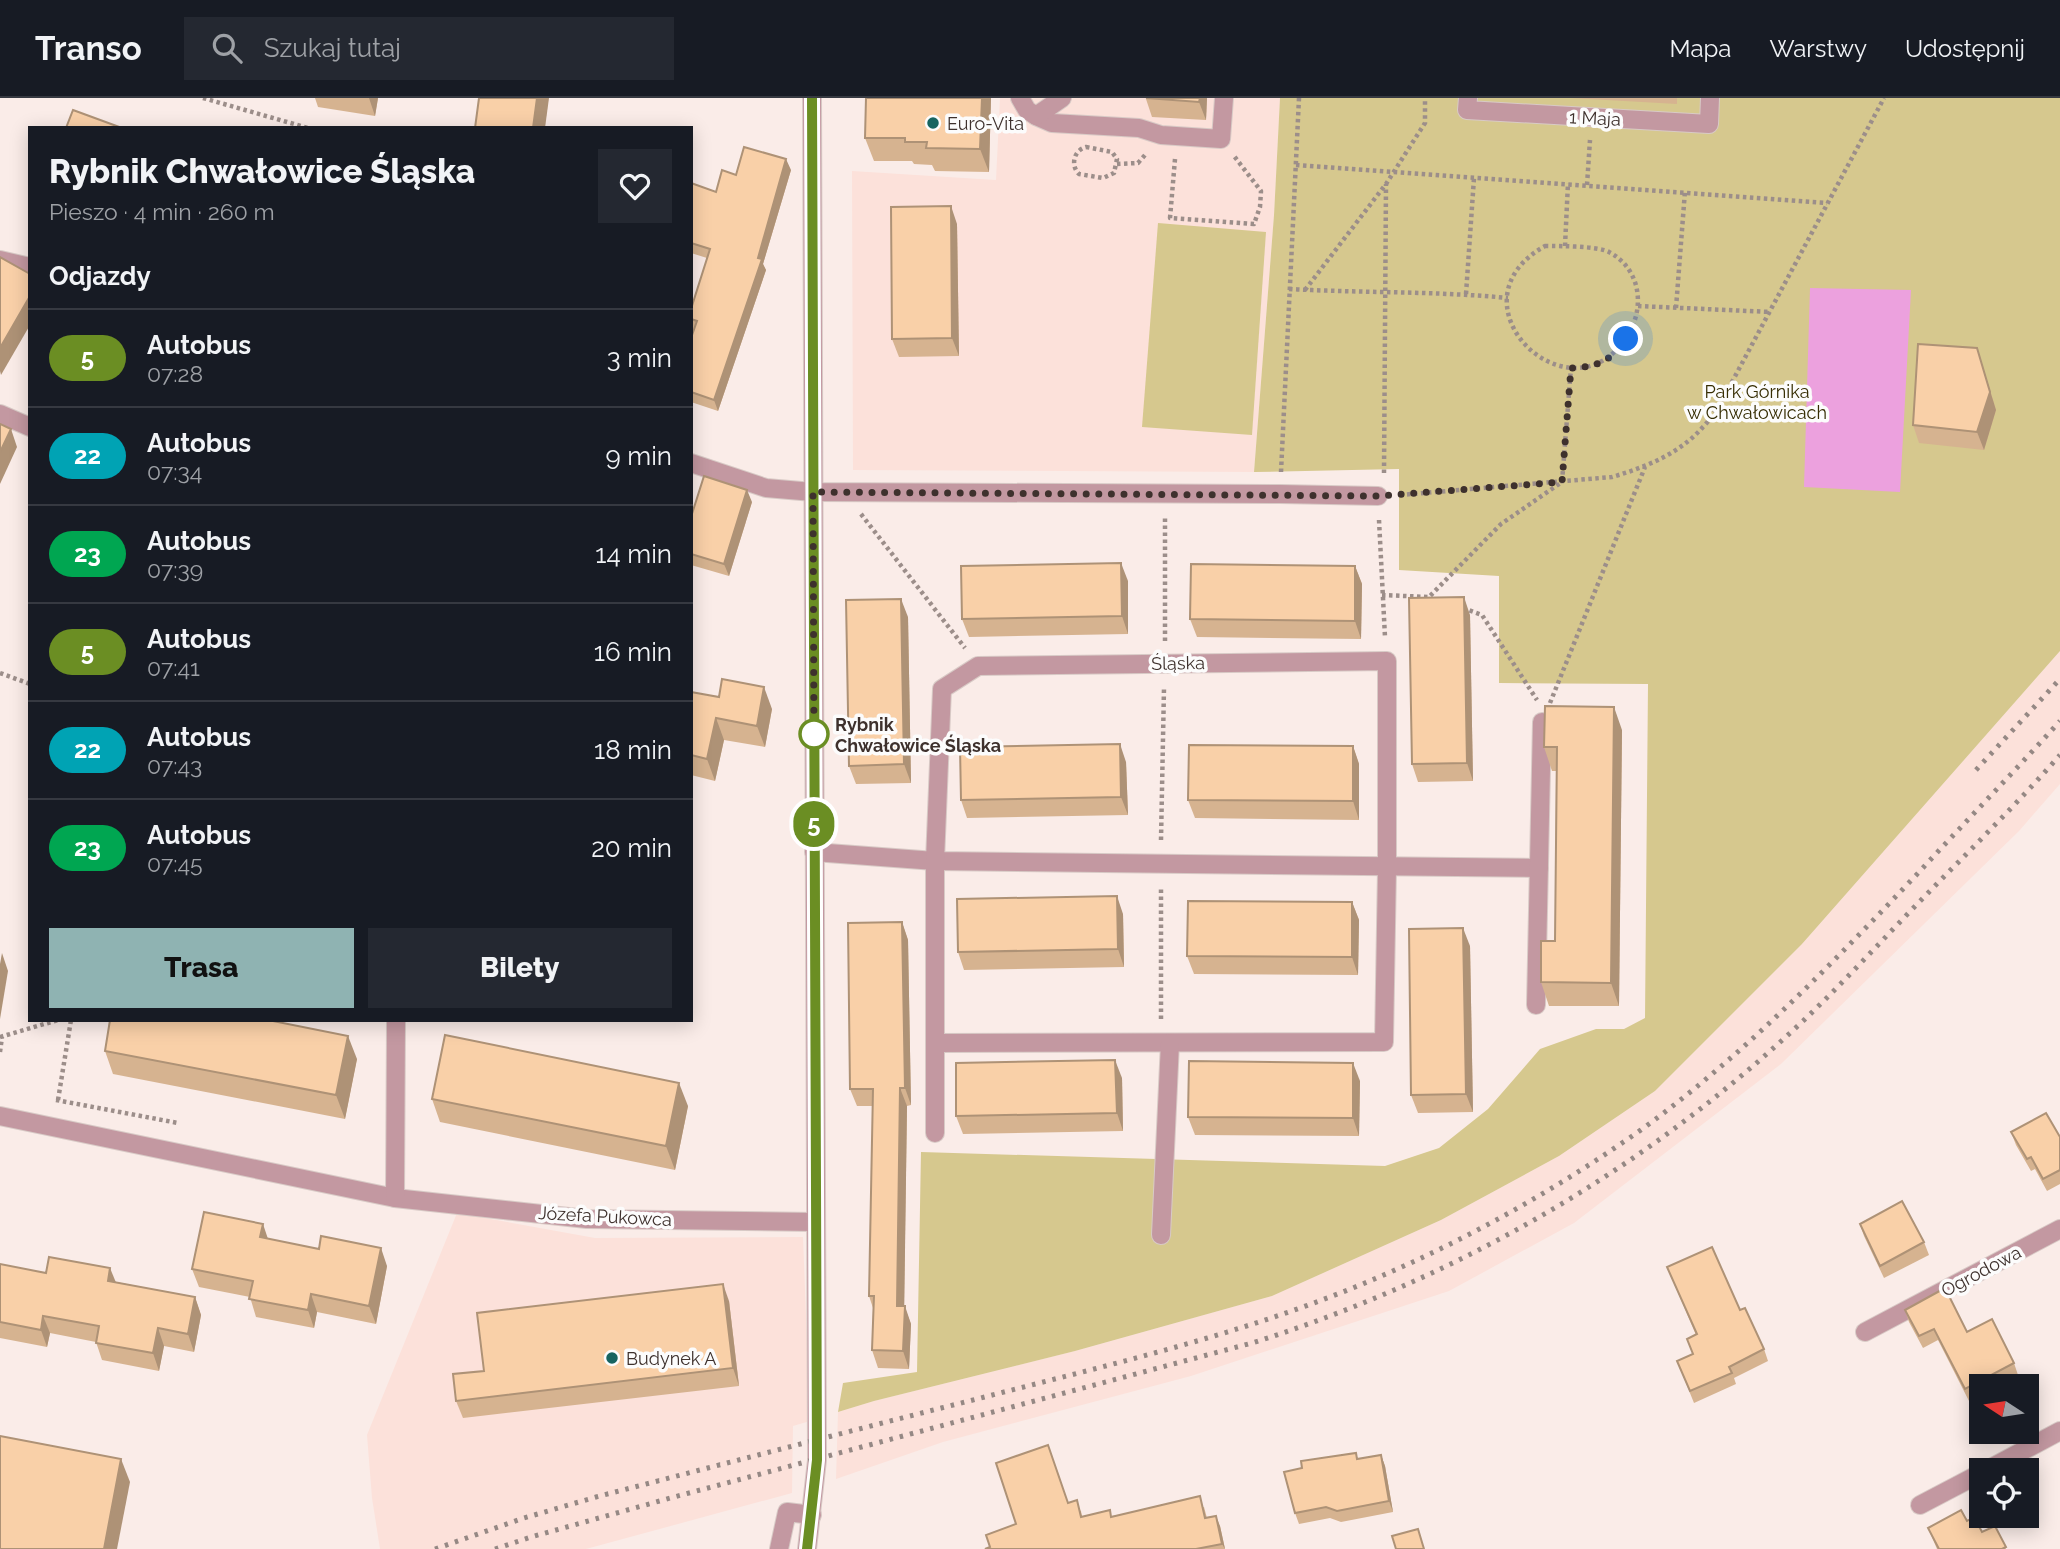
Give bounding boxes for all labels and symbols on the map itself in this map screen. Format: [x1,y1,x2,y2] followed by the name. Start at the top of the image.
[1569,106,1621,130] street label: 1 Maja
[947,113,1024,134] place label: Euro-Vita
[925,115,941,131] marker: Euro-Vita
[1608,321,1643,356] your location
[1687,381,1827,423] park label: Park Górnika w Chwałowicach
[1151,651,1205,674] street label: Śląska
[835,714,1001,756] place label: Rybnik Chwałowice Śląska
[799,719,829,749] marker: Rybnik Chwałowice Śląska
[791,801,837,847] line badge: 5
[538,1202,672,1230] street label: Józefa Pukowca
[1938,1241,2024,1301] street label: Ogrodowa
[626,1348,716,1369] place label: Budynek A
[604,1350,620,1366] marker: Budynek A
[1969,1374,2039,1444] north arrow

